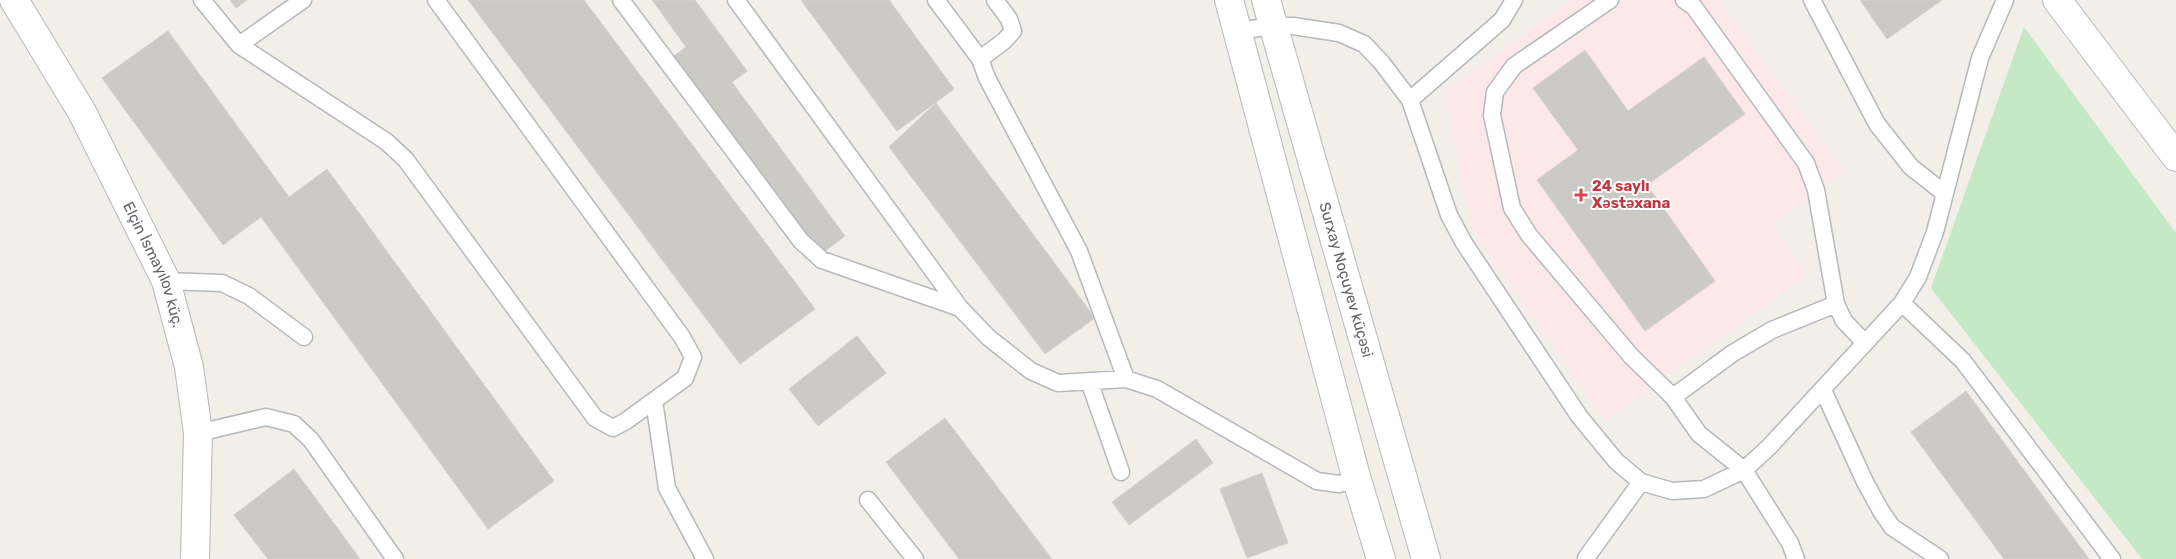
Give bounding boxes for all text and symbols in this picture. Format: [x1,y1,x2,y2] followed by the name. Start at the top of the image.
[1592,177,1670,212] place label: 24 saylı Xəstəxana
[1574,188,1588,202] marker: 24 saylı Xəstəxana
[119,199,187,329] street label: Elçin İsmayılov küç.
[1315,200,1377,359] street label: Surxay Noçuyev küçəsi

